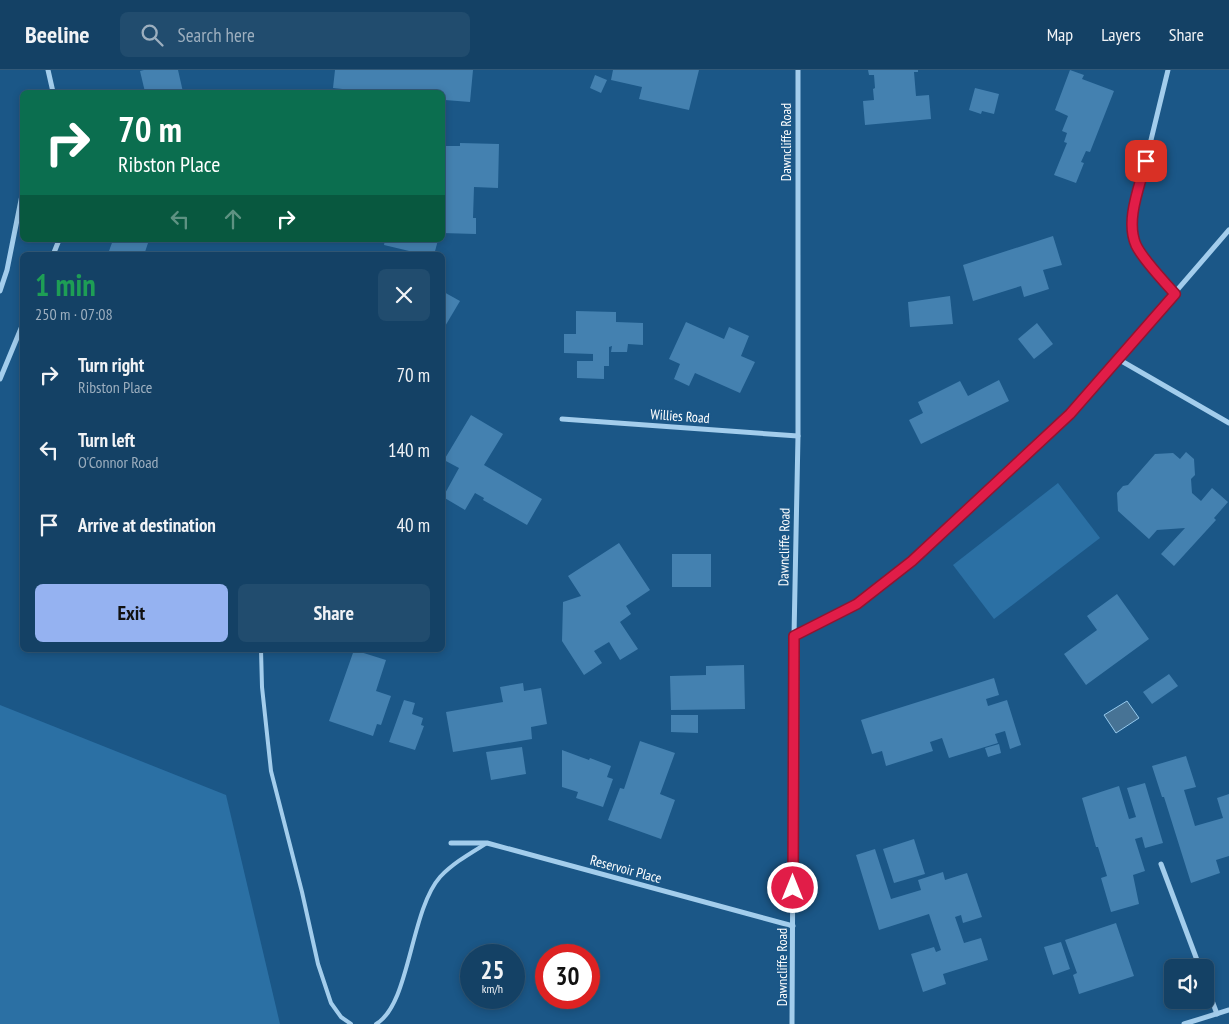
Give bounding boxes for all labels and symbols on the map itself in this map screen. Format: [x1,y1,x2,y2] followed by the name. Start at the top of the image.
[777,103,795,181] street label: Dawncliffe Road
[1125,140,1167,182] pin
[650,405,710,427] street label: Willies Road
[774,508,794,586] street label: Dawncliffe Road
[588,851,664,887] street label: Reservoir Place
[766,861,818,913] position arrow
[773,928,791,1006] street label: Dawncliffe Road
[535,944,600,1009] speed limit sign: 30

